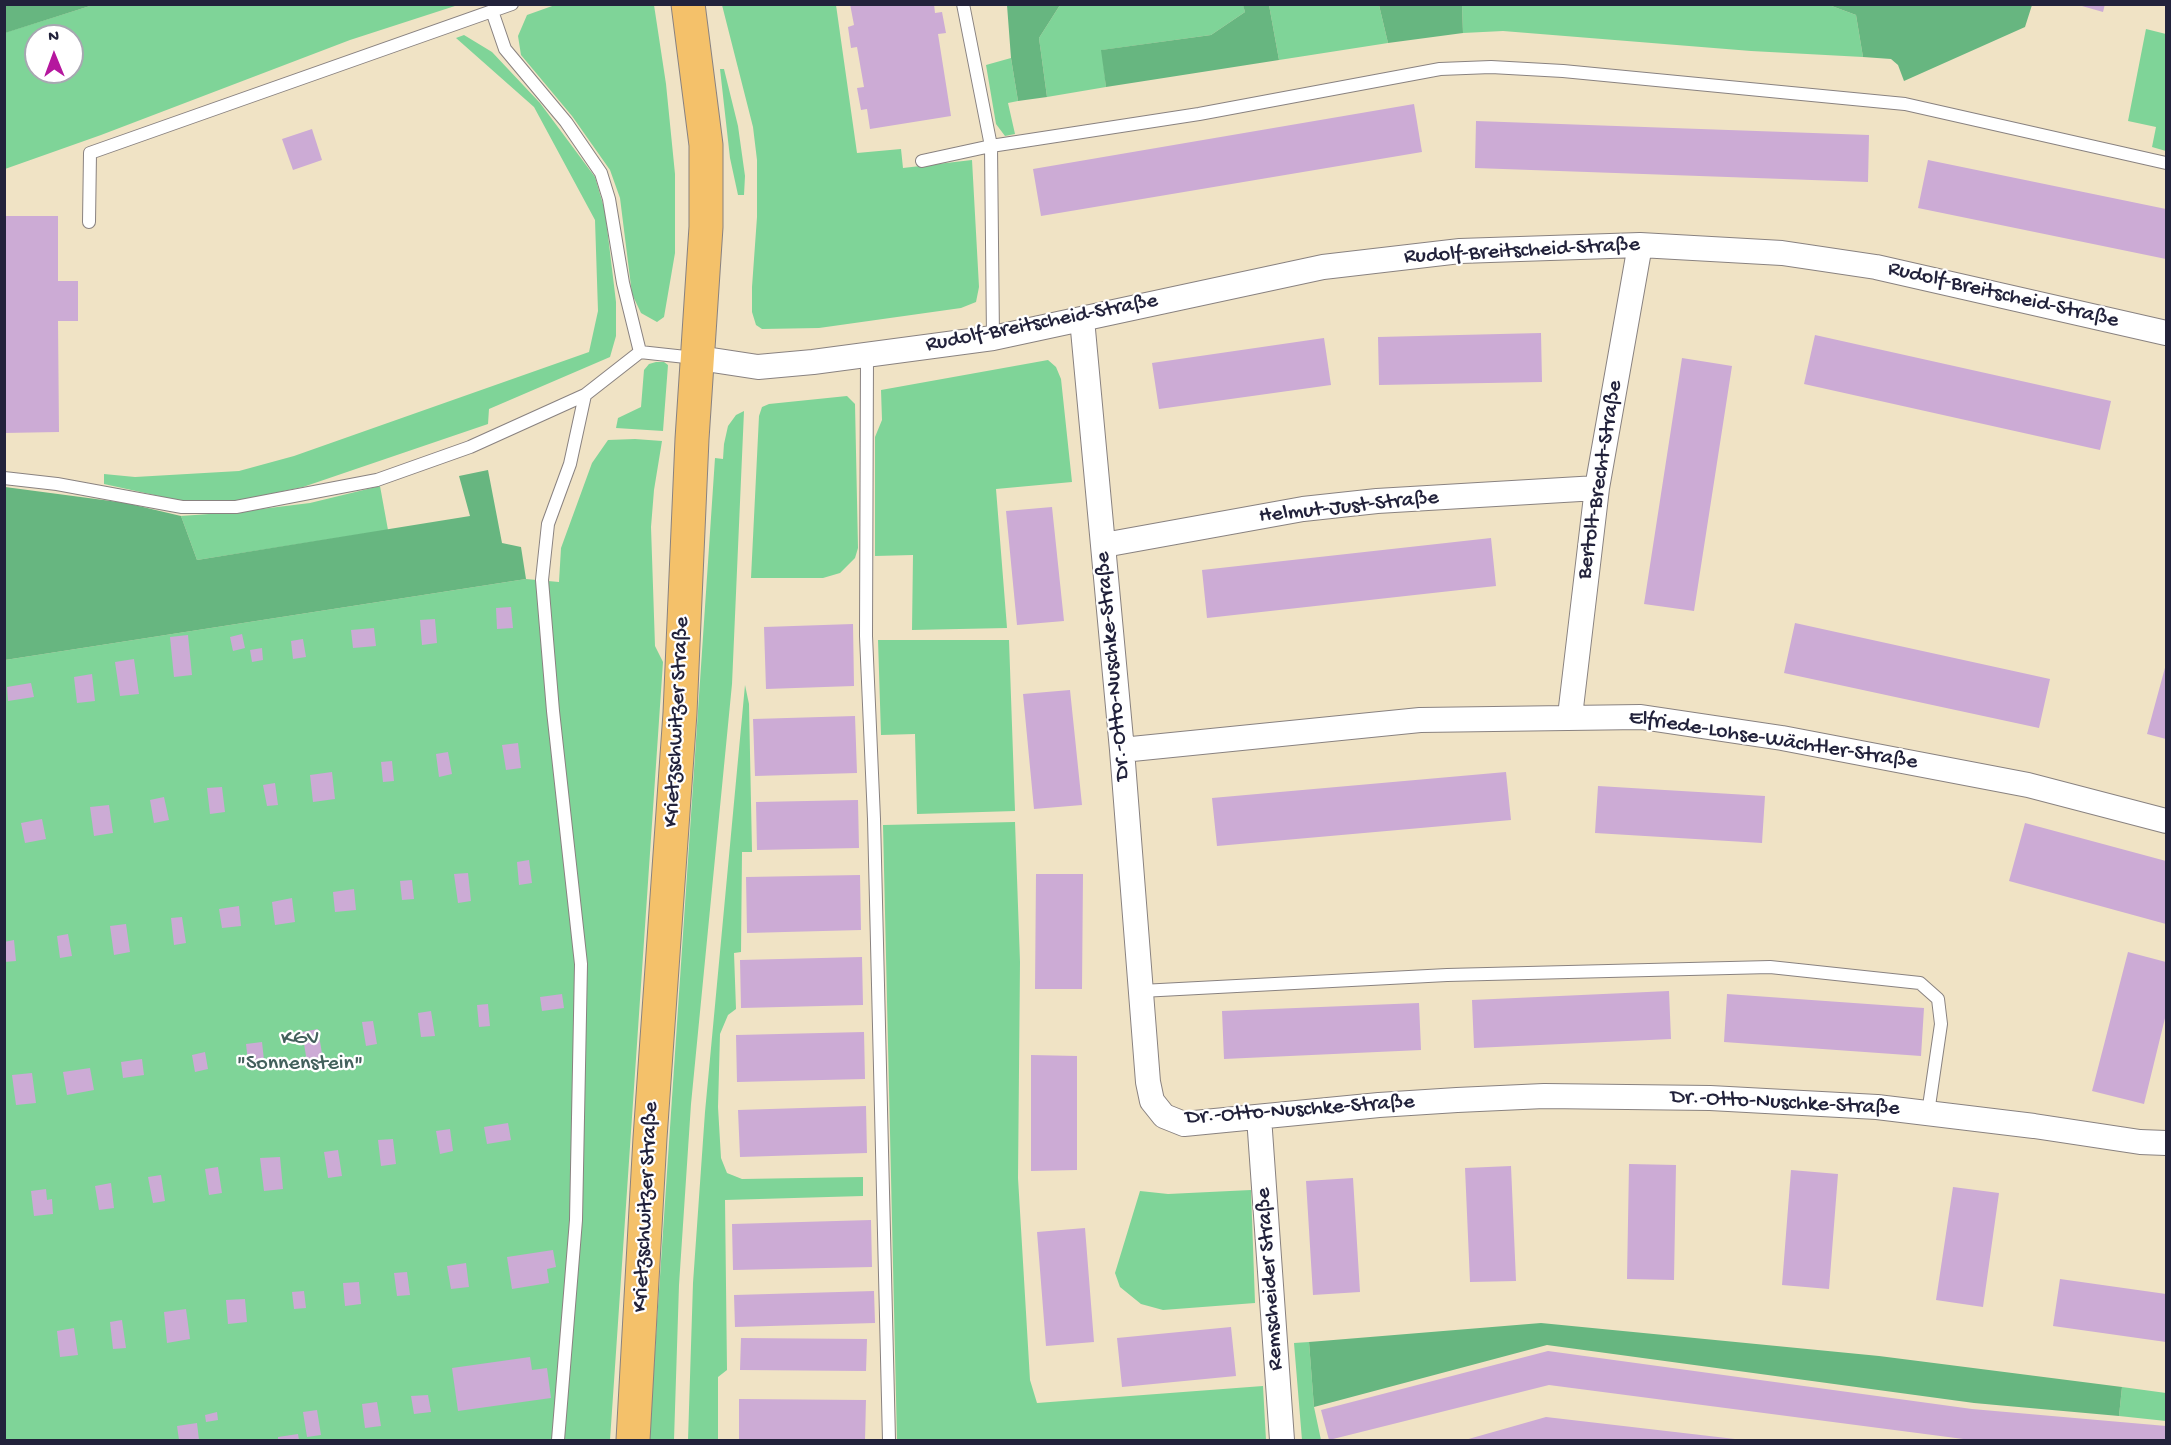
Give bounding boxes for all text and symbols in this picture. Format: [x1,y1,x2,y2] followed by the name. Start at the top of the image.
[24,24,84,84] north arrow
[48,28,59,47] text: N
[1403,233,1641,271] street label: Rudolf-Breitscheid-Straße
[1885,257,2121,335] street label: Rudolf-Breitscheid-Straße
[924,289,1160,359] street label: Rudolf-Breitscheid-Straße
[1572,379,1630,581] street label: Bertolt-Brecht-Straße
[1258,485,1440,531] street label: Helmut-Just-Straße
[1091,551,1137,781] street label: Dr.-Otto-Nuschke-Straße
[659,616,697,828] street label: Krietzschwitzer Straße
[1627,705,1919,777] street label: Elfriede-Lohse-Wächtler-Straße
[237,1027,363,1078] park label: KGV "Sonnenstein"
[1670,1085,1900,1123] street label: Dr.-Otto-Nuschke-Straße
[1185,1090,1415,1132] street label: Dr.-Otto-Nuschke-Straße
[628,1101,666,1313] street label: Krietzschwitzer Straße
[1251,1187,1291,1371] street label: Remscheider Straße

